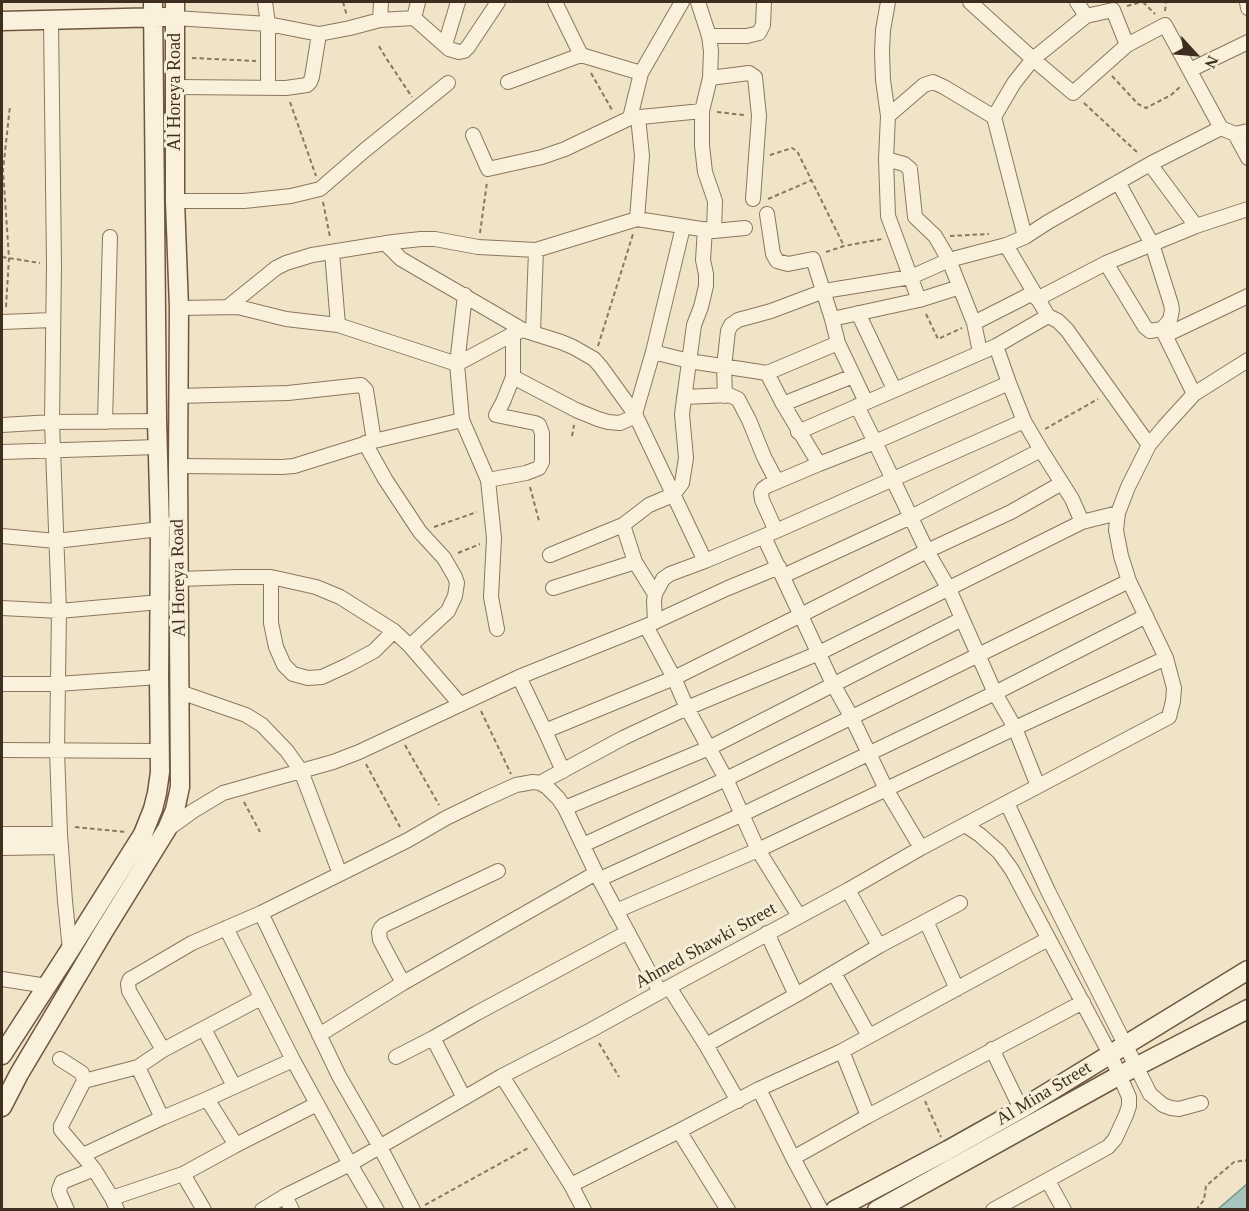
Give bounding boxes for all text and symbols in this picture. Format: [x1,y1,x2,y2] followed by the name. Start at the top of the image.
[1165,24,1225,84] north arrow
[164,33,186,151] street label: Al Horeya Road
[1201,53,1222,71] text: N
[167,519,191,637] street label: Al Horeya Road
[632,898,780,994] street label: Ahmed Shawki Street
[993,1057,1095,1131] street label: Al Mina Street

